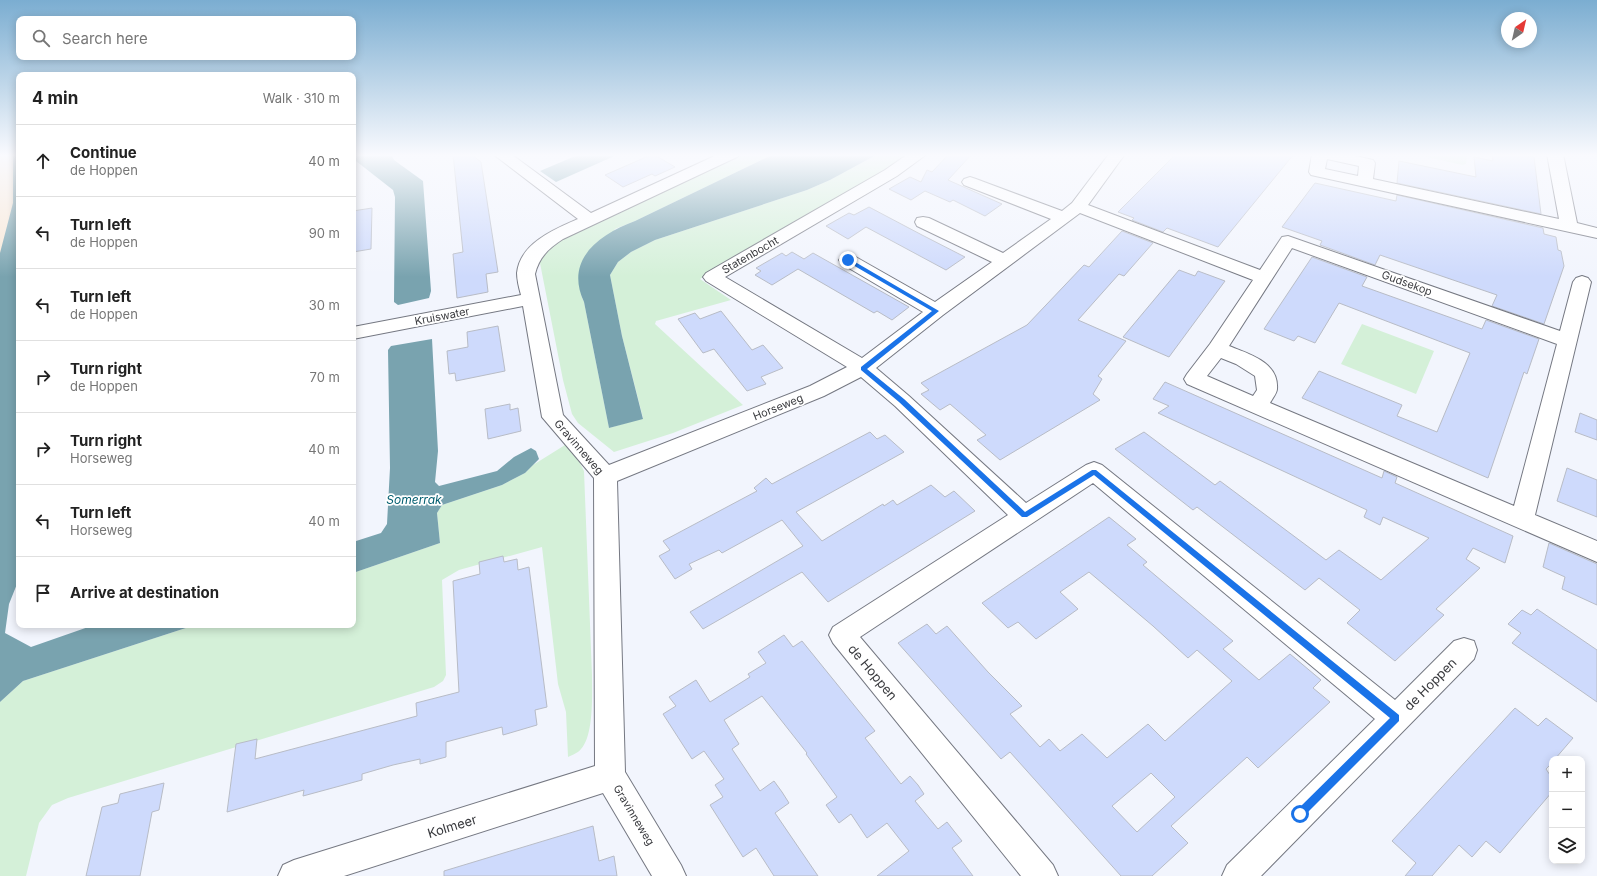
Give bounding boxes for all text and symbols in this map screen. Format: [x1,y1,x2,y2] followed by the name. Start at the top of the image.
[1501,12,1537,48] north arrow
[16,16,356,60] search box
[30,27,52,49] icon: search
[62,29,148,48] text: Search here
[32,88,78,108] text: 4 min
[263,90,340,106] text: Walk · 310 m
[70,143,137,162] text: Continue
[32,150,54,172] icon: ahead
[308,153,340,169] text: 40 m
[70,162,138,178] text: de Hoppen
[70,215,131,234] text: Turn left
[32,222,54,244] icon: left
[309,225,340,241] text: 90 m
[719,233,781,277] street label: Statenbocht
[70,234,138,250] text: de Hoppen
[839,251,857,269] route end
[1380,267,1434,299] street label: Gudsekop
[70,287,131,306] text: Turn left
[32,294,54,316] icon: left
[309,297,340,313] text: 30 m
[413,304,471,328] street label: Kruiswater
[70,306,138,322] text: de Hoppen
[70,359,142,378] text: Turn right
[32,366,54,388] icon: right
[310,369,340,385] text: 70 m
[70,378,138,394] text: de Hoppen
[751,391,805,423] street label: Horseweg
[551,417,607,477] street label: Gravinneweg
[70,431,142,450] text: Turn right
[32,438,54,460] icon: right
[308,441,340,457] text: 40 m
[70,450,133,466] text: Horseweg
[386,492,442,507] water label: Somerrak
[70,503,131,522] text: Turn left
[32,510,54,532] icon: left
[308,513,340,529] text: 40 m
[70,522,133,538] text: Horseweg
[32,582,54,604] icon: arrive
[70,583,219,602] text: Arrive at destination
[845,641,901,703] street label: de Hoppen
[1400,654,1460,714] street label: de Hoppen
[1549,756,1585,864] map controls
[1549,756,1585,792] button: +
[610,782,658,848] street label: Gravinneweg
[1549,792,1585,828] button: −
[1291,805,1309,823] route start
[425,811,479,841] street label: Kolmeer
[1549,828,1585,864] button: layers

